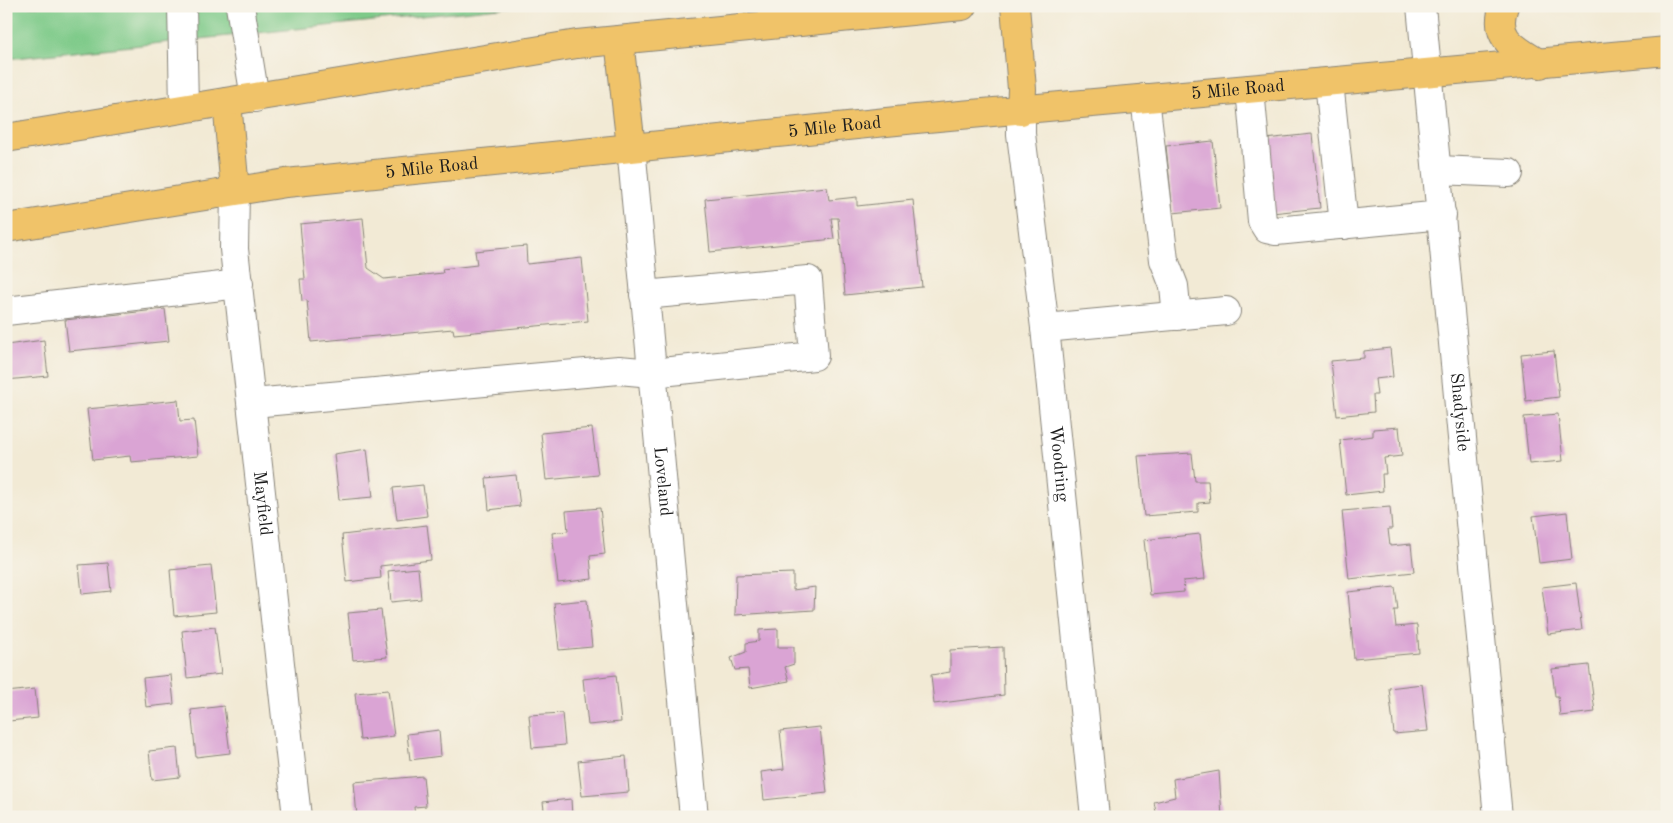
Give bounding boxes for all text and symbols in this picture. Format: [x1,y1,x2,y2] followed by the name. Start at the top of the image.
[1190,77,1285,103] street label: 5 Mile Road
[787,114,882,141] street label: 5 Mile Road
[384,155,479,182] street label: 5 Mile Road
[1447,372,1472,452] street label: Shadyside
[1046,425,1072,503] street label: Woodring
[650,446,675,517] street label: Loveland
[250,470,275,537] street label: Mayfield

